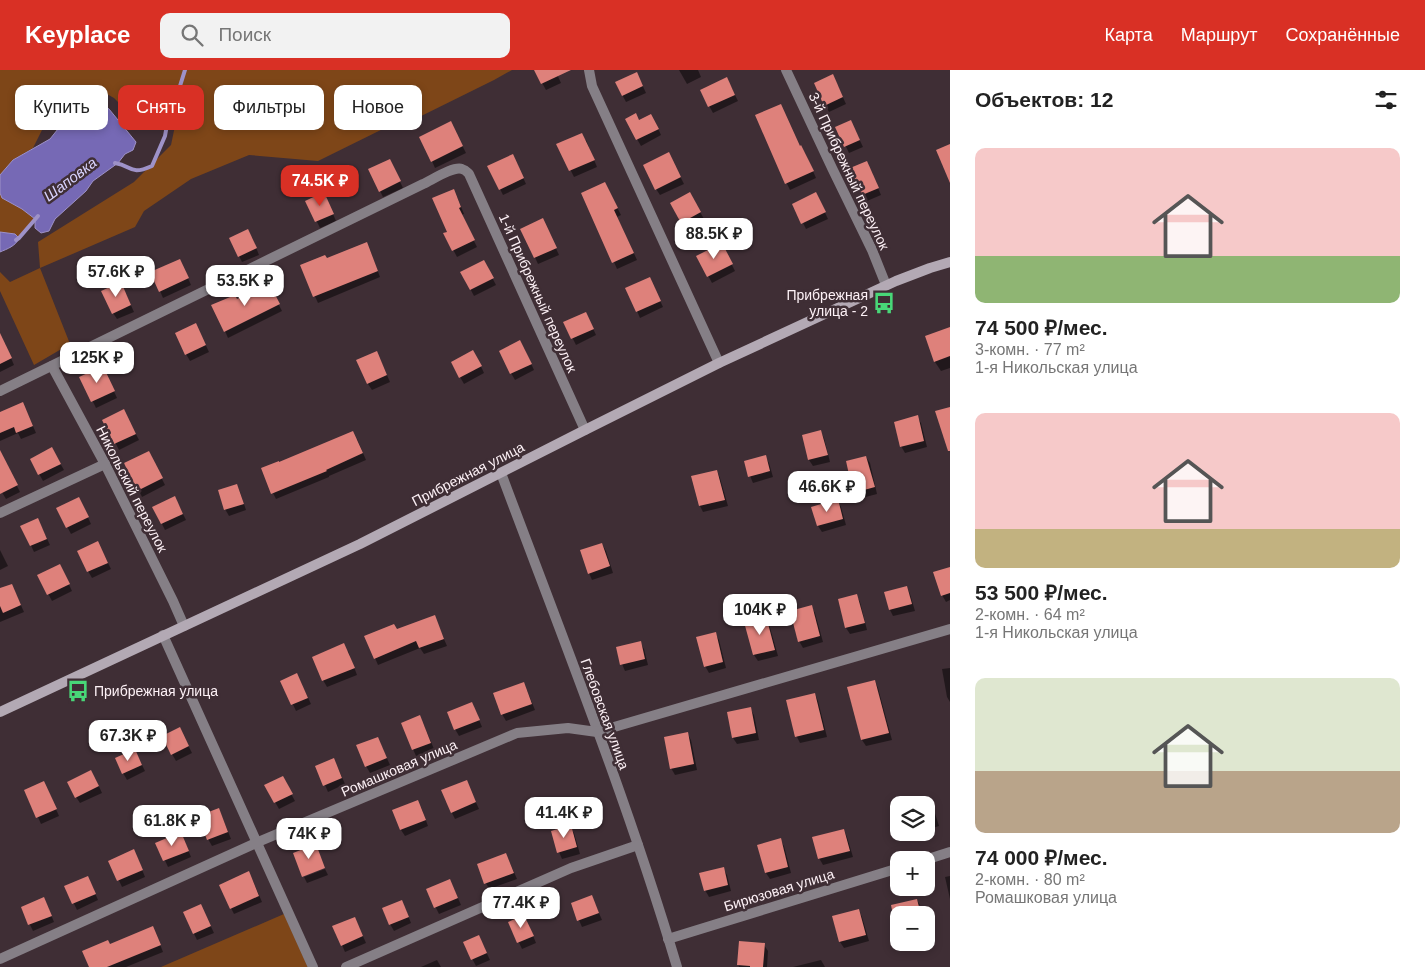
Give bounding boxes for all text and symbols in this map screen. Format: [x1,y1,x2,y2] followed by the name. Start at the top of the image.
[160,13,510,58] search box
[25,21,130,48] text: Keyplace
[178,21,206,49] icon: search
[218,24,271,45] text: Поиск
[1105,25,1153,45] text: Карта
[1181,25,1257,45] text: Маршрут
[1285,25,1400,45] text: Сохранённые
[15,85,108,130] chip: Купить
[118,85,204,130] chip: Снять
[214,85,324,130] chip: Фильтры
[334,85,422,130] chip: Новое
[1372,86,1400,114] icon: filters
[975,88,1113,111] text: Объектов: 12
[805,90,893,253] street label: 3-й Прибрежный переулок
[40,154,100,204] water label: Шаповка
[274,164,366,207] pin: 74.5K ₽
[292,172,348,189] text: 74.5K ₽
[1143,181,1233,271] icon: home
[496,211,581,376] street label: 1-й Прибрежный переулок
[668,218,760,260] pin: 88.5K ₽
[686,225,742,242] text: 88.5K ₽
[70,256,162,298] pin: 57.6K ₽
[88,263,144,280] text: 57.6K ₽
[199,264,291,307] pin: 53.5K ₽
[217,272,273,289] text: 53.5K ₽
[786,287,868,319] place label: Прибрежная улица - 2
[871,290,897,316] bus stop icon: Прибрежная улица - 2
[975,316,1108,339] text: 74 500 ₽/мес.
[975,341,1085,358] text: 3-комн. · 77 m²
[56,342,138,384] pin: 125K ₽
[71,349,123,366] text: 125K ₽
[975,359,1138,376] text: 1-я Никольская улица
[93,423,171,556] street label: Никольский переулок
[409,439,527,509] street label: Прибрежная улица
[1143,446,1233,536] icon: home
[781,470,873,513] pin: 46.6K ₽
[799,478,855,495] text: 46.6K ₽
[975,581,1108,604] text: 53 500 ₽/мес.
[719,594,801,636] pin: 104K ₽
[734,601,786,618] text: 104K ₽
[975,606,1085,623] text: 2-комн. · 64 m²
[975,624,1138,641] text: 1-я Никольская улица
[577,656,633,772] street label: Глебовская улица
[65,678,91,704] bus stop icon: Прибрежная улица
[94,683,218,699] place label: Прибрежная улица
[1143,711,1233,801] icon: home
[82,720,174,762] pin: 67.3K ₽
[100,727,156,744] text: 67.3K ₽
[339,736,460,800] street label: Ромашковая улица
[518,796,610,839] pin: 41.4K ₽
[890,796,935,951] map controls
[890,796,935,841] button: layers
[126,804,218,847] pin: 61.8K ₽
[536,804,592,821] text: 41.4K ₽
[144,812,200,829] text: 61.8K ₽
[274,818,344,860] pin: 74K ₽
[287,825,331,842] text: 74K ₽
[975,846,1108,869] text: 74 000 ₽/мес.
[890,851,935,896] button: +
[722,866,836,914] street label: Бирюзовая улица
[975,871,1085,888] text: 2-комн. · 80 m²
[475,886,567,929] pin: 77.4K ₽
[975,889,1117,906] text: Ромашковая улица
[493,894,549,911] text: 77.4K ₽
[890,906,935,951] button: −

